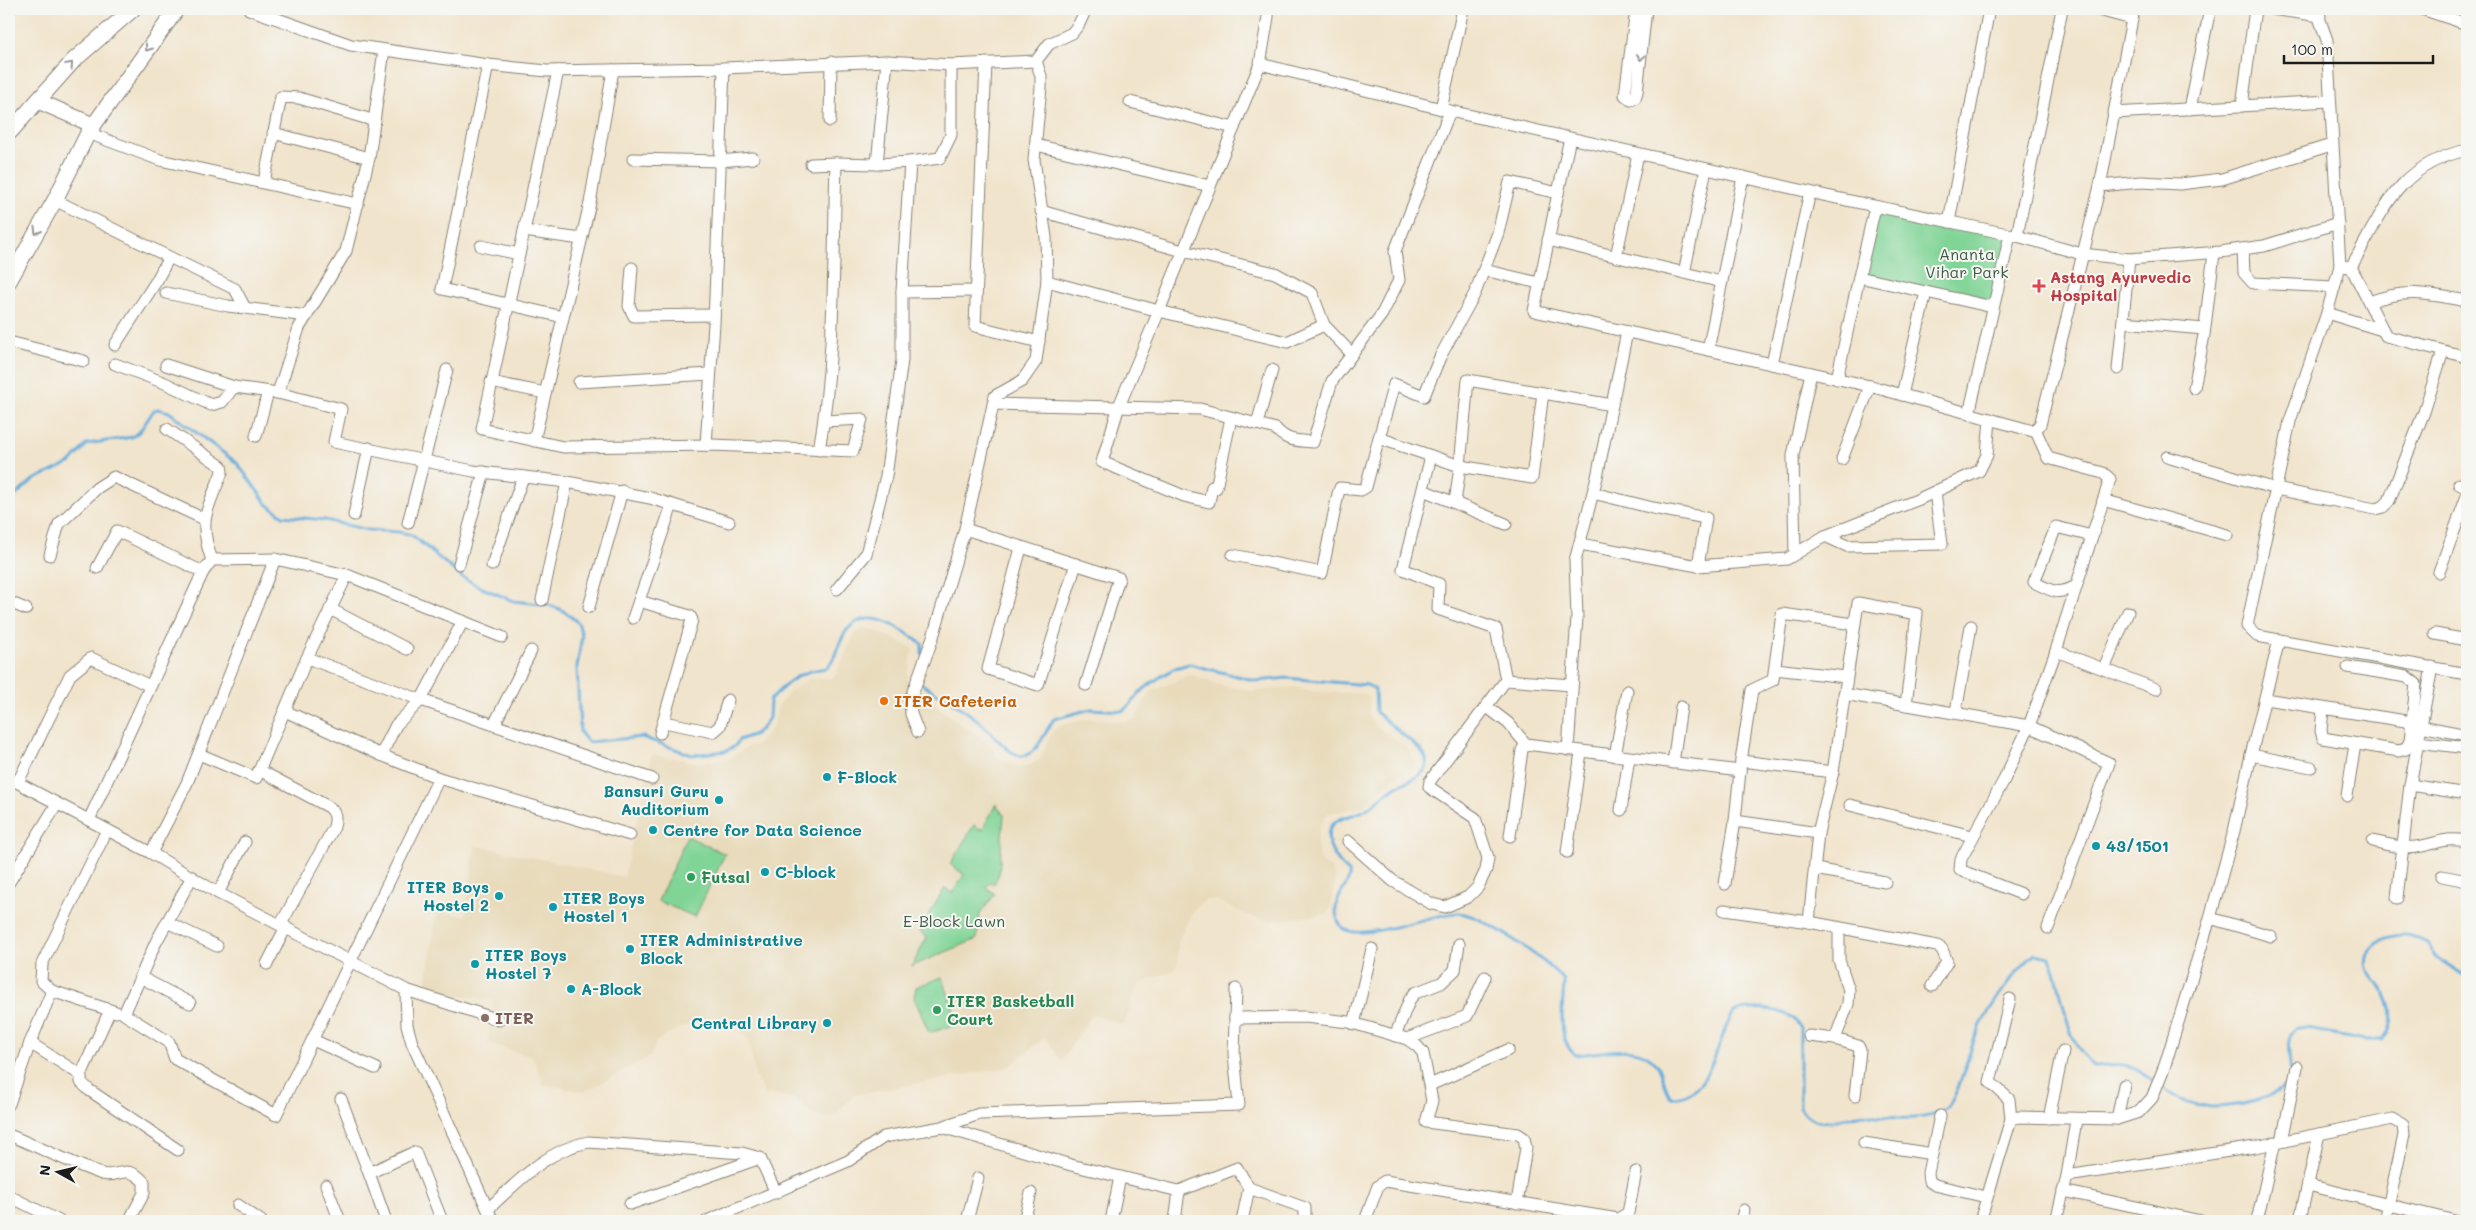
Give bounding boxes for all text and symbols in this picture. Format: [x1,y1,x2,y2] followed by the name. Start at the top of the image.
[2284,32,2432,64] scale bar
[2291,39,2333,59] text: 100 m
[146,42,154,51] one-way arrow
[1635,54,1646,62] one-way arrow
[64,61,73,70] one-way arrow
[33,226,43,235] one-way arrow
[1925,243,2009,282] park label: Ananta Vihar Park
[2050,266,2191,305] place label: Astang Ayurvedic Hospital
[2032,279,2046,293] marker: Astang Ayurvedic Hospital
[894,690,1017,711] place label: ITER Cafeteria
[878,695,890,707] marker: ITER Cafeteria
[837,766,897,787] place label: F-Block
[821,771,833,783] marker: F-Block
[603,780,709,819] place label: Bansuri Guru Auditorium
[713,794,725,806] marker: Bansuri Guru Auditorium
[663,819,862,840] place label: Centre for Data Science
[647,824,659,836] marker: Centre for Data Science
[2106,835,2169,856] place label: 43/1501
[2090,840,2102,852] marker: 43/1501
[775,861,836,882] place label: C-block
[701,866,750,887] place label: Futsal
[759,866,771,878] marker: C-block
[685,871,697,883] marker: Futsal
[407,876,489,915] place label: ITER Boys Hostel 2
[563,887,645,926] place label: ITER Boys Hostel 1
[493,890,505,902] marker: ITER Boys Hostel 2
[547,901,559,913] marker: ITER Boys Hostel 1
[903,910,1005,931] park label: E-Block Lawn
[640,929,803,968] place label: ITER Administrative Block
[624,943,636,955] marker: ITER Administrative Block
[485,944,567,983] place label: ITER Boys Hostel 7
[469,958,481,970] marker: ITER Boys Hostel 7
[581,978,642,999] place label: A-Block
[565,983,577,995] marker: A-Block
[947,990,1074,1029] place label: ITER Basketball Court
[931,1004,943,1016] marker: ITER Basketball Court
[495,1007,534,1028] place label: ITER
[479,1012,491,1024] marker: ITER
[691,1012,817,1033] place label: Central Library
[821,1017,833,1029] marker: Central Library
[32,1148,82,1198] north arrow
[34,1164,55,1177] text: N

